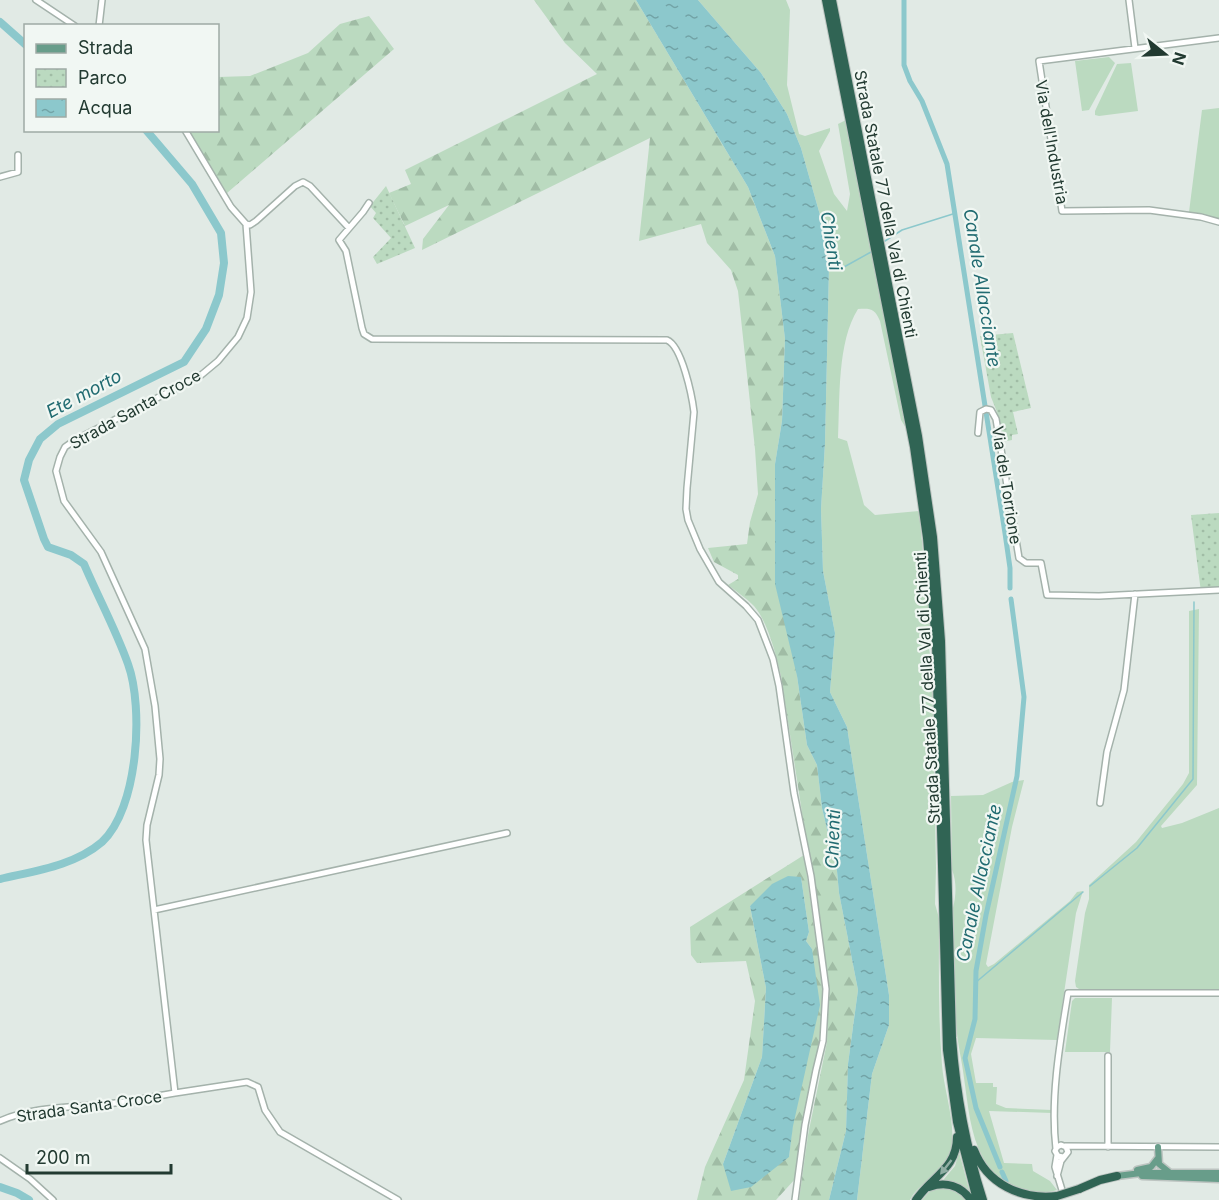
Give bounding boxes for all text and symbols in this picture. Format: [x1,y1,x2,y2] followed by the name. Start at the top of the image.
[24,24,219,132] legend
[1135,24,1195,84] north arrow
[78,37,133,58] text: Strada
[1168,50,1191,68] text: N
[78,67,127,88] text: Parco
[850,68,922,340] street label: Strada Statale 77 della Val di Chienti
[1031,78,1073,206] street label: Via dell'Industria
[78,97,132,118] text: Acqua
[960,207,1005,369] water label: Canale Allacciante
[816,210,847,273] water label: Chienti
[43,365,125,422] water label: Ete morto
[66,365,204,453] street label: Strada Santa Croce
[988,424,1026,546] street label: Via del Torrione
[910,552,944,824] street label: Strada Statale 77 della Val di Chienti
[952,802,1005,964] water label: Canale Allacciante
[821,808,844,869] water label: Chienti
[15,1086,163,1126] street label: Strada Santa Croce
[27,1137,171,1175] scale bar
[36,1147,91,1168] text: 200 m
[941,1160,953,1175] one-way arrow

